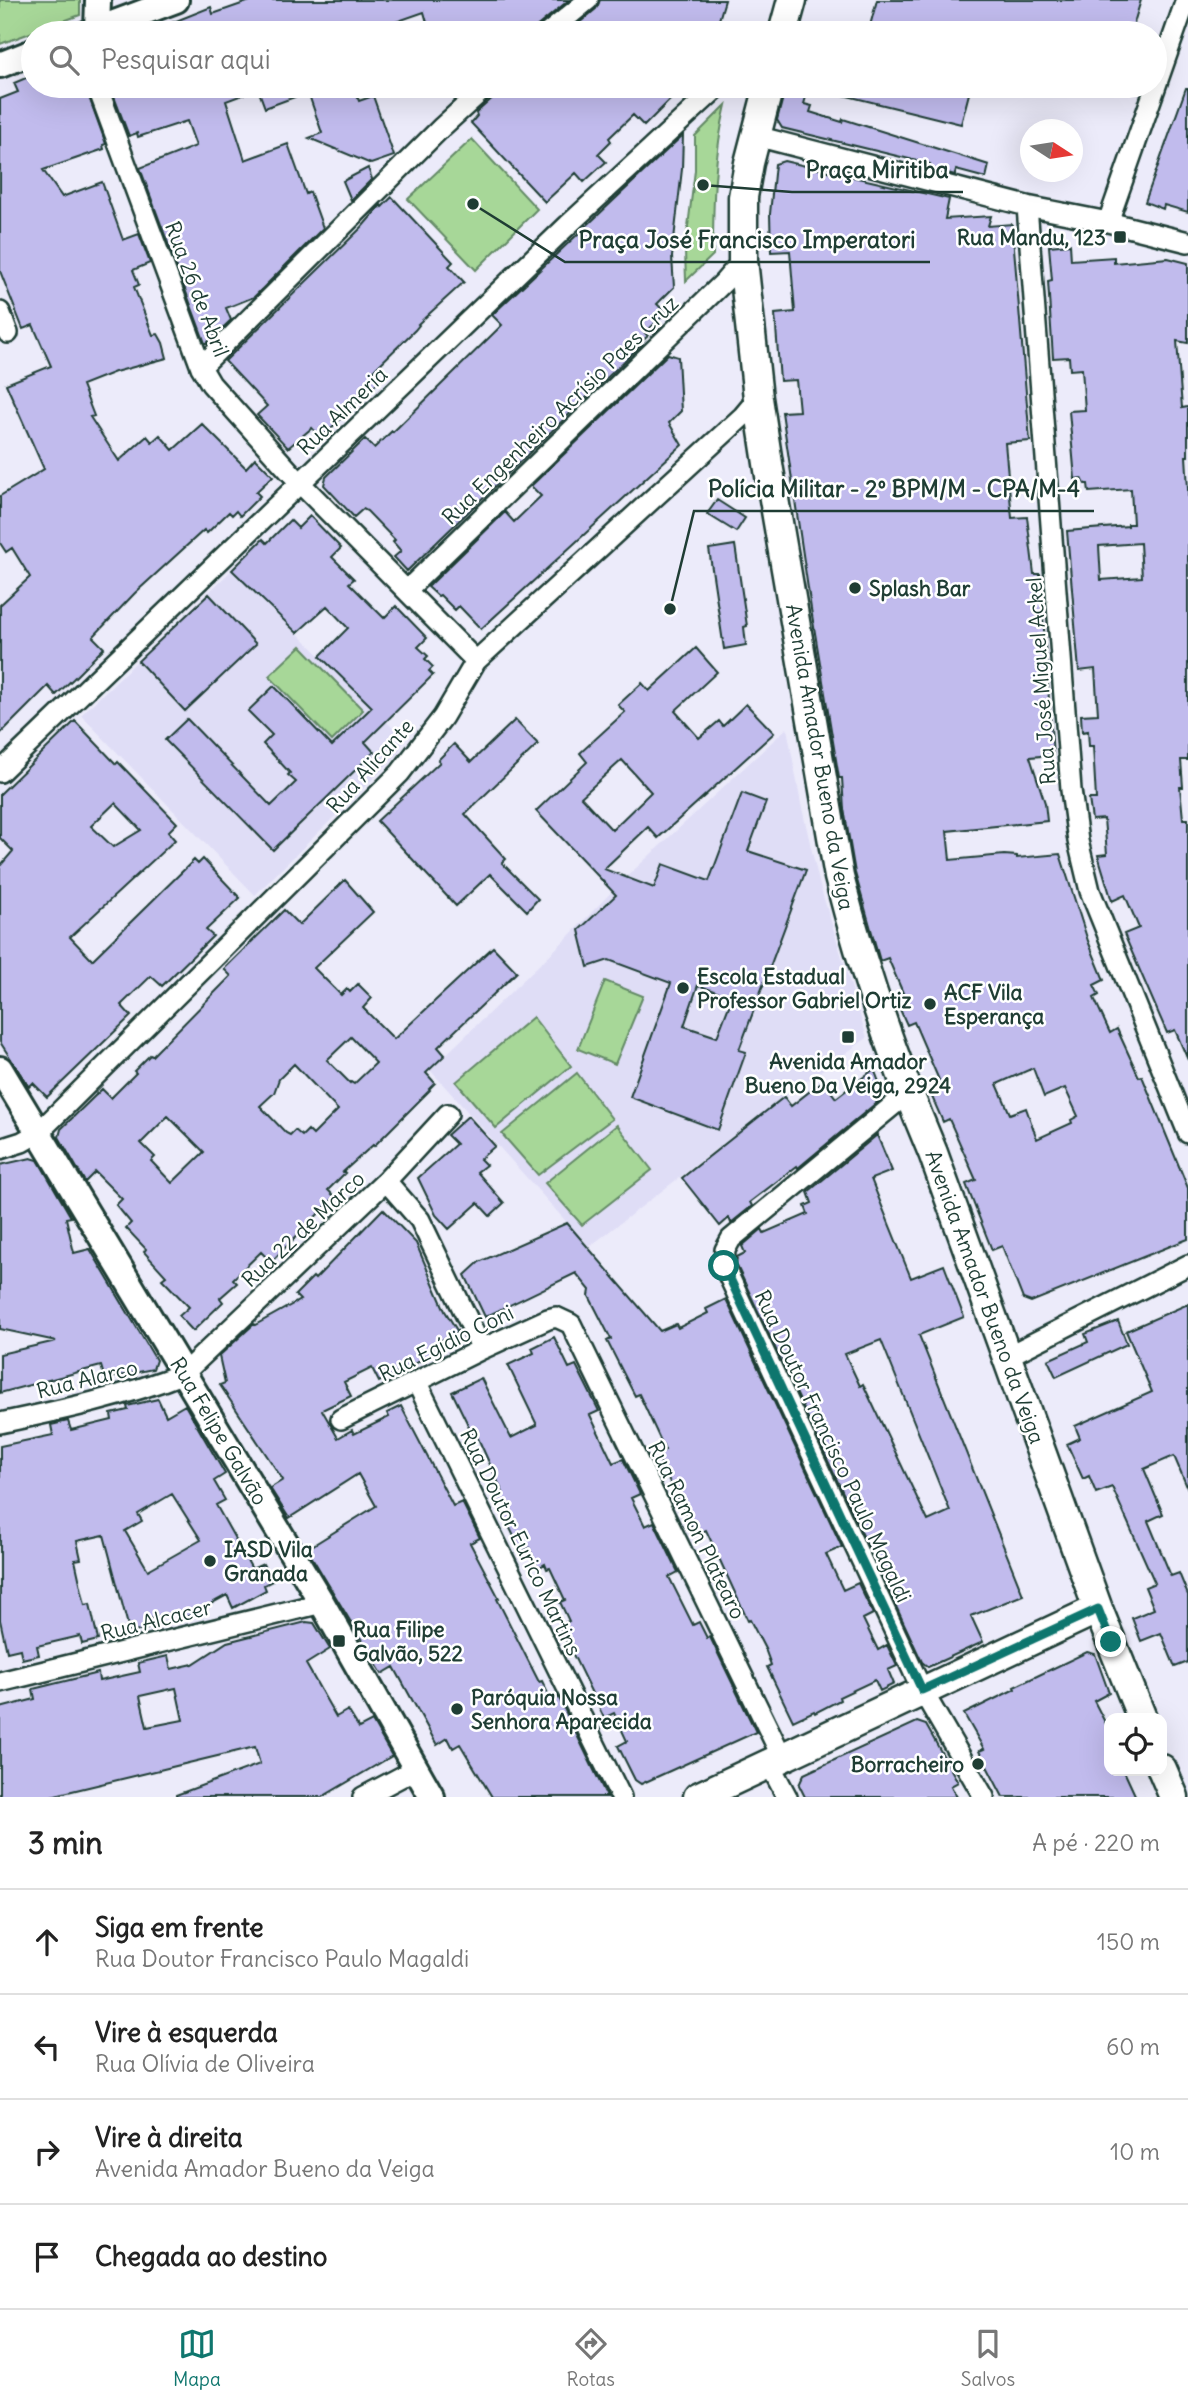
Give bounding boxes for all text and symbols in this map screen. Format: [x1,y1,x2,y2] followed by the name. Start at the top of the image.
[21,21,1167,98] search box
[45,41,83,79] icon: search
[101,43,270,76] text: Pesquisar aqui
[1020,119,1083,182] north arrow
[792,148,963,192] callout: Praça Miritiba
[805,155,949,184] text: Praça Miritiba
[159,218,235,360] street label: Rua 26 de Abril
[565,218,930,262] callout: Praça José Francisco Imperatori
[957,224,1106,251] place label: Rua Mandu, 123
[579,225,915,254] text: Praça José Francisco Imperatori
[1112,229,1128,245] marker: Rua Mandu, 123
[436,290,684,530] street label: Rua Engenheiro Acrísio Paes Cruz
[291,361,393,461] street label: Rua Almeria
[694,467,1094,511] callout: Polícia Militar - 2º BPM/M - CPA/M-4
[708,474,1080,503] text: Polícia Militar - 2º BPM/M - CPA/M-4
[869,575,971,602] place label: Splash Bar
[1020,576,1062,786] street label: Rua José Miguel Ackel
[847,580,863,596] marker: Splash Bar
[780,602,860,912] street label: Avenida Amador Bueno da Veiga
[321,713,419,819] street label: Rua Alicante
[697,963,912,1014] place label: Escola Estadual Professor Gabriel Ortiz
[944,979,1044,1030] place label: ACF Vila Esperança
[675,980,691,996] marker: Escola Estadual Professor Gabriel Ortiz
[922,996,938,1012] marker: ACF Vila Esperança
[840,1029,856,1045] marker: Avenida Amador Bueno Da Veiga, 2924
[745,1048,951,1099] place label: Avenida Amador Bueno Da Veiga, 2924
[919,1147,1051,1447] street label: Avenida Amador Bueno da Veiga
[236,1165,370,1293] street label: Rua 22 de Marco
[708,1250,739,1281] route start
[749,1286,917,1606] street label: Rua Doutor Francisco Paulo Magaldi
[374,1299,518,1387] street label: Rua Egídio Coni
[164,1352,274,1510] street label: Rua Felipe Galvão
[34,1353,140,1405] street label: Rua Alarco
[454,1424,588,1660] street label: Rua Doutor Eurico Martins
[642,1437,752,1623] street label: Rua Ramon Platearo
[224,1536,313,1587] place label: IASD Vila Granada
[202,1553,218,1569] marker: IASD Vila Granada
[98,1593,215,1647] street label: Rua Alcacer
[353,1616,464,1667] place label: Rua Filipe Galvão, 522
[1095,1626,1126,1657] route end
[331,1633,347,1649] marker: Rua Filipe Galvão, 522
[471,1684,652,1735] place label: Paróquia Nossa Senhora Aparecida
[449,1701,465,1717] marker: Paróquia Nossa Senhora Aparecida
[1104,1713,1167,1776] map controls
[1104,1713,1167,1776] button: locate
[851,1751,964,1778] place label: Borracheiro
[970,1756,986,1772] marker: Borracheiro
[28,1824,103,1862] text: 3 min
[1032,1828,1160,1857] text: A pé · 220 m
[95,1911,263,1944] text: Siga em frente
[28,1923,66,1961] icon: ahead
[1097,1927,1160,1956] text: 150 m
[95,1944,469,1973] text: Rua Doutor Francisco Paulo Magaldi
[95,2016,278,2049] text: Vire à esquerda
[28,2028,66,2066] icon: left
[1106,2032,1160,2061] text: 60 m
[95,2049,315,2078] text: Rua Olívia de Oliveira
[95,2121,243,2154] text: Vire à direita
[28,2133,66,2171] icon: right
[1110,2137,1160,2166] text: 10 m
[95,2154,435,2183] text: Avenida Amador Bueno da Veiga
[28,2238,66,2276] icon: arrive
[95,2240,327,2273] text: Chegada ao destino
[173,2325,221,2391] tab: Mapa
[567,2325,615,2391] tab: Rotas
[961,2325,1015,2391] tab: Salvos

